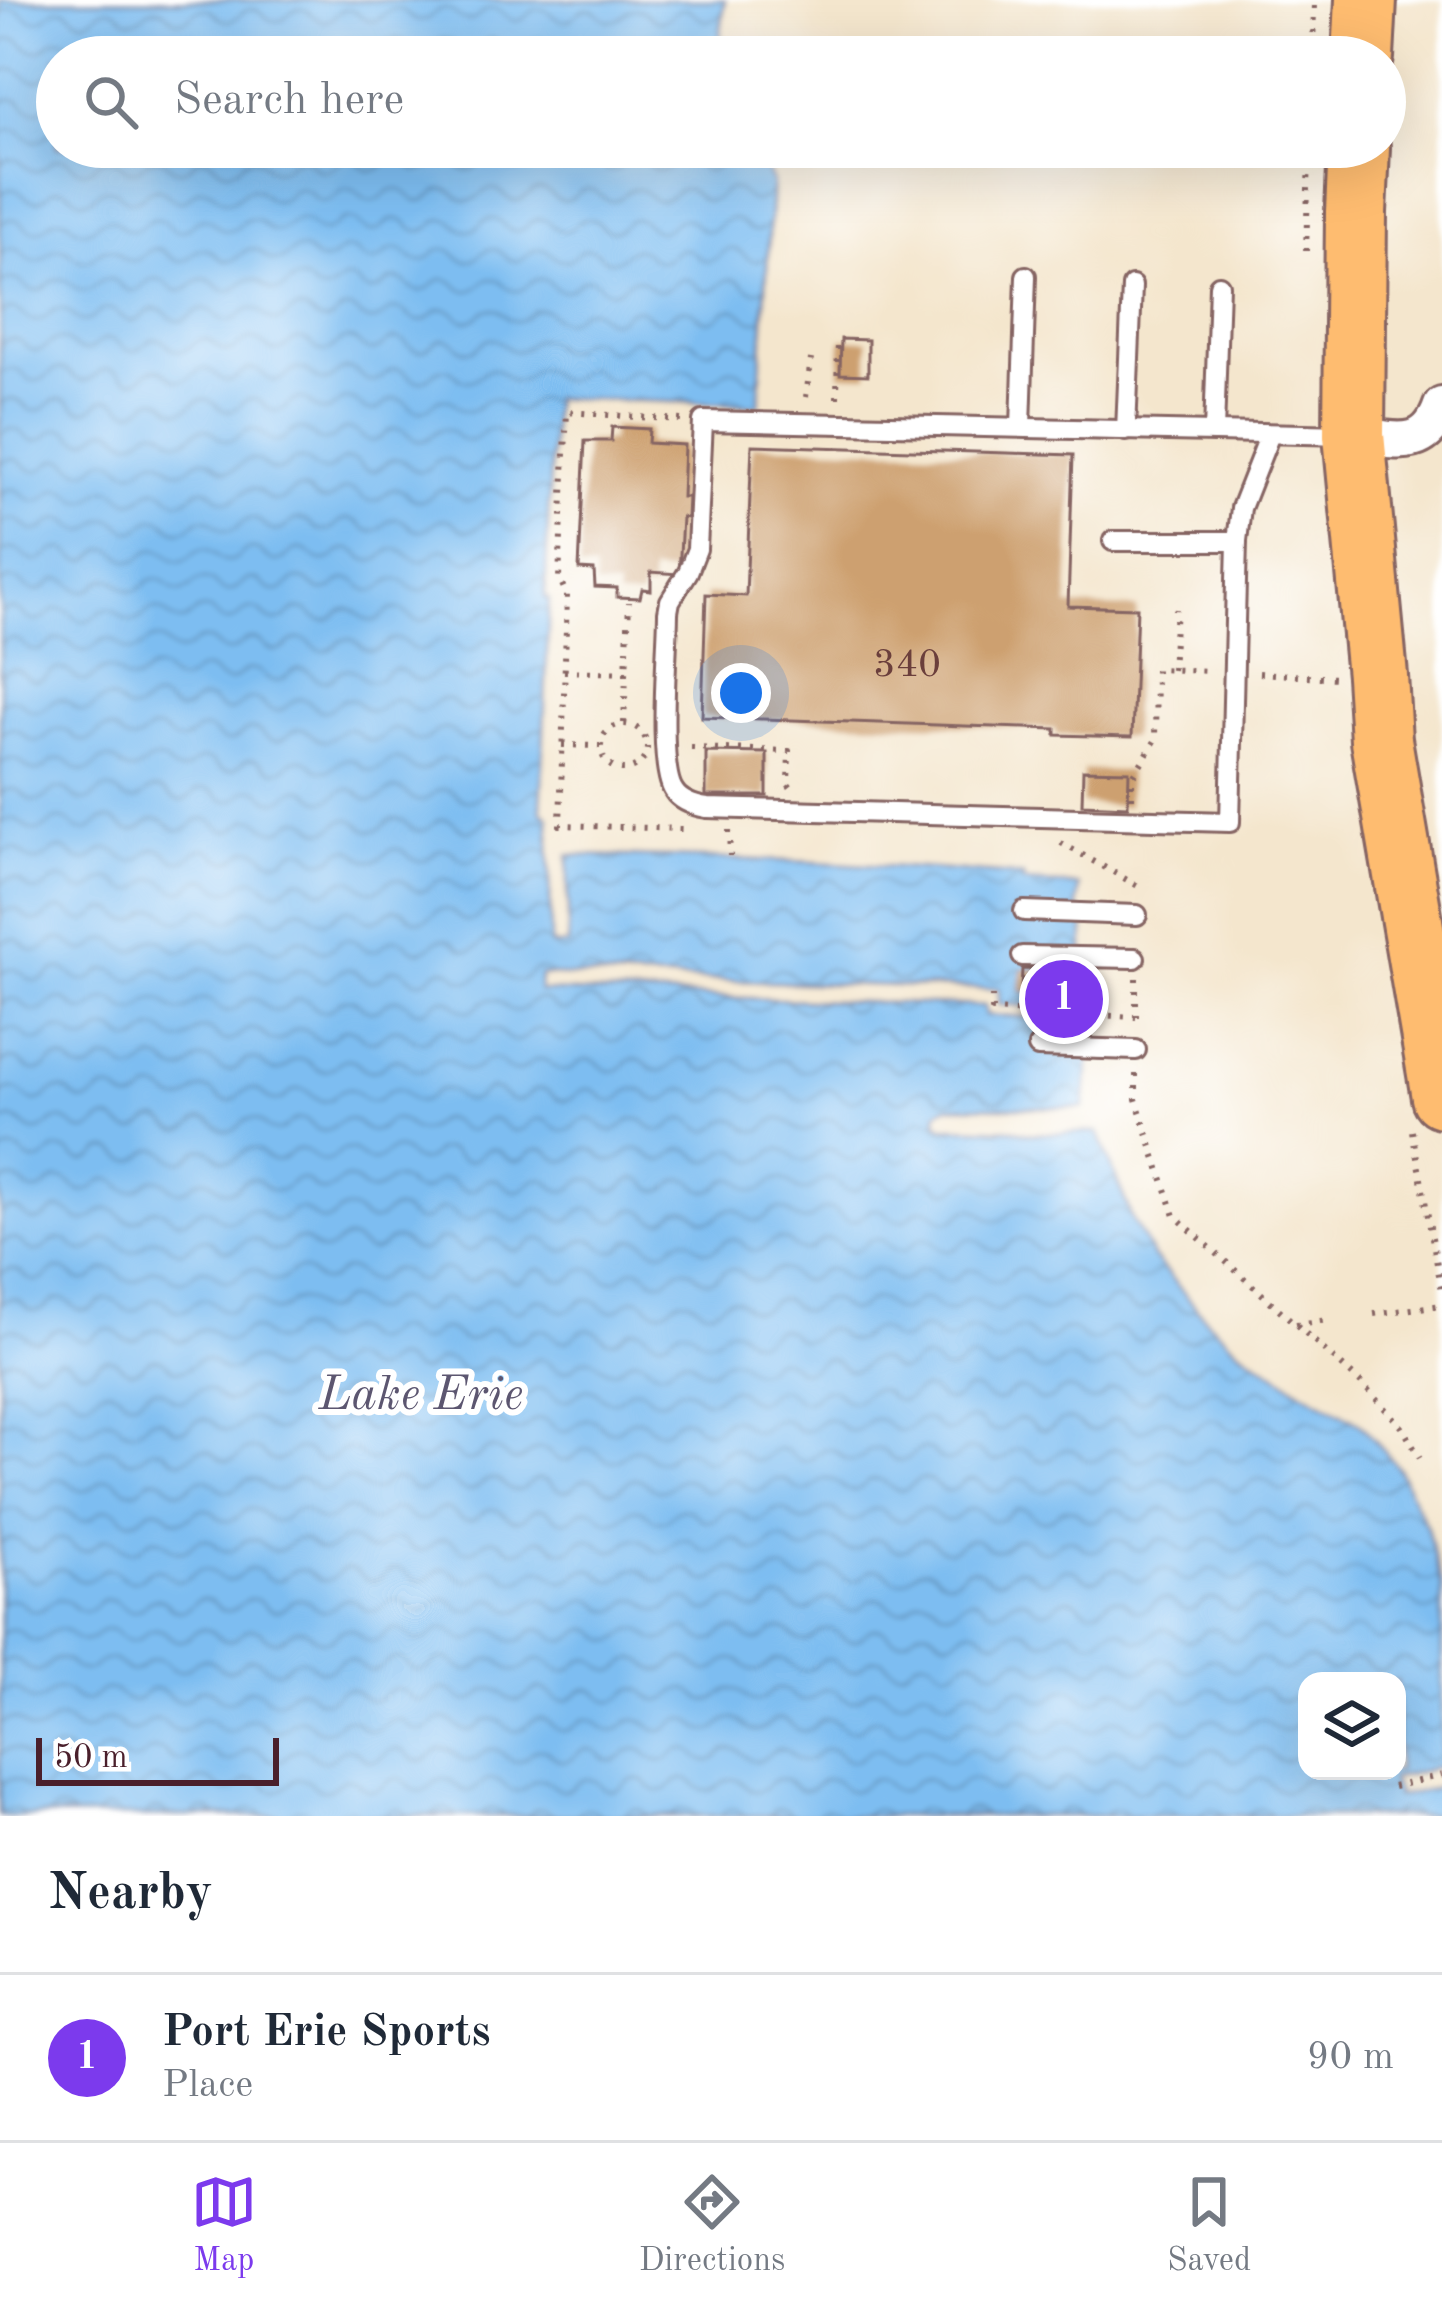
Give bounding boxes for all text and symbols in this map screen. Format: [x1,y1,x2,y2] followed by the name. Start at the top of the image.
[36,36,1406,168] search box
[78,69,144,135] icon: search
[174,79,404,124] text: Search here
[873,646,941,685] house number: 340
[711,663,771,723] your location
[1025,954,1103,1044] pin: 1
[318,1372,523,1420] water label: Lake Erie
[1298,1672,1406,1780] map controls
[1298,1672,1406,1780] button: layers
[36,1732,279,1785] scale bar
[54,1742,128,1775] text: 50 m
[48,1869,213,1920] text: Nearby
[162,2011,491,2056] text: Port Erie Sports
[76,2038,98,2077] text: 1
[1307,2038,1394,2077] text: 90 m
[162,2066,253,2105] text: Place
[191,2169,257,2282] tab: Map
[639,2169,785,2282] tab: Directions
[1167,2169,1251,2282] tab: Saved

